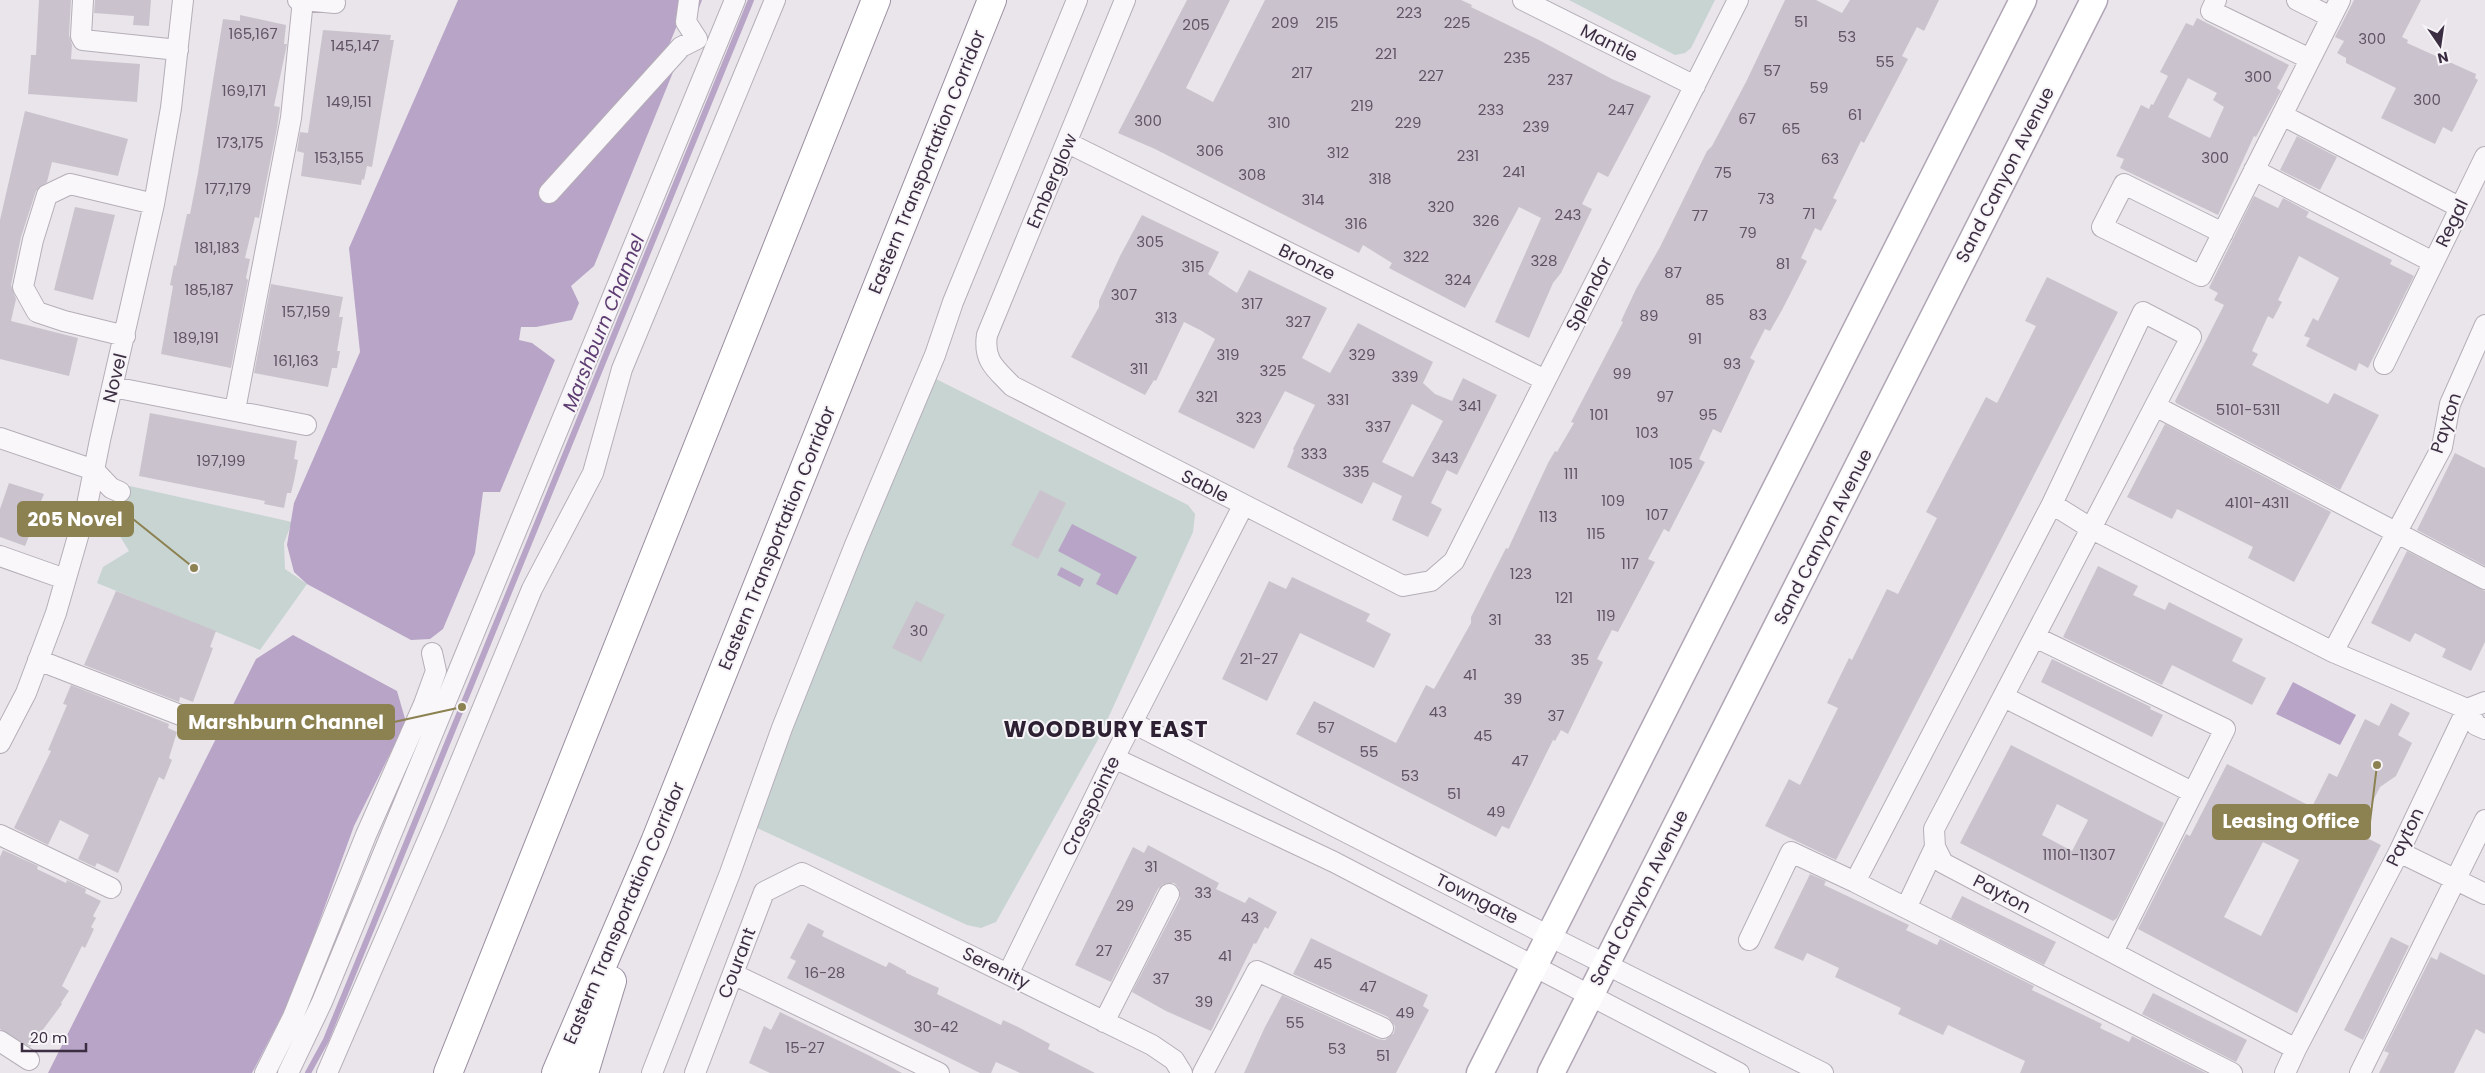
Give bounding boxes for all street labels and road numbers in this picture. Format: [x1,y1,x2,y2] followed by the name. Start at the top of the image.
[1576,17,1642,68] street label: Mantle
[862,26,991,298] street label: Eastern Transportation Corridor
[1949,82,2060,267] street label: Sand Canyon Avenue
[1020,129,1083,232] street label: Emberglow
[2429,194,2474,251] street label: Regal
[1275,237,1340,286] street label: Bronze
[1559,252,1618,335] street label: Splendor
[96,351,133,405] street label: Novel
[2424,389,2467,456] street label: Payton
[712,402,841,674] street label: Eastern Transportation Corridor
[1767,444,1878,629] street label: Sand Canyon Avenue
[1177,463,1233,508] street label: Sable
[1056,752,1126,860] street label: Crosspointe
[557,778,690,1048] street label: Eastern Transportation Corridor
[2380,803,2429,870] street label: Payton
[1583,805,1694,990] street label: Sand Canyon Avenue
[1432,867,1523,930] street label: Towngate
[1969,868,2036,919] street label: Payton
[712,924,761,1002] street label: Courant
[958,940,1034,995] street label: Serenity

